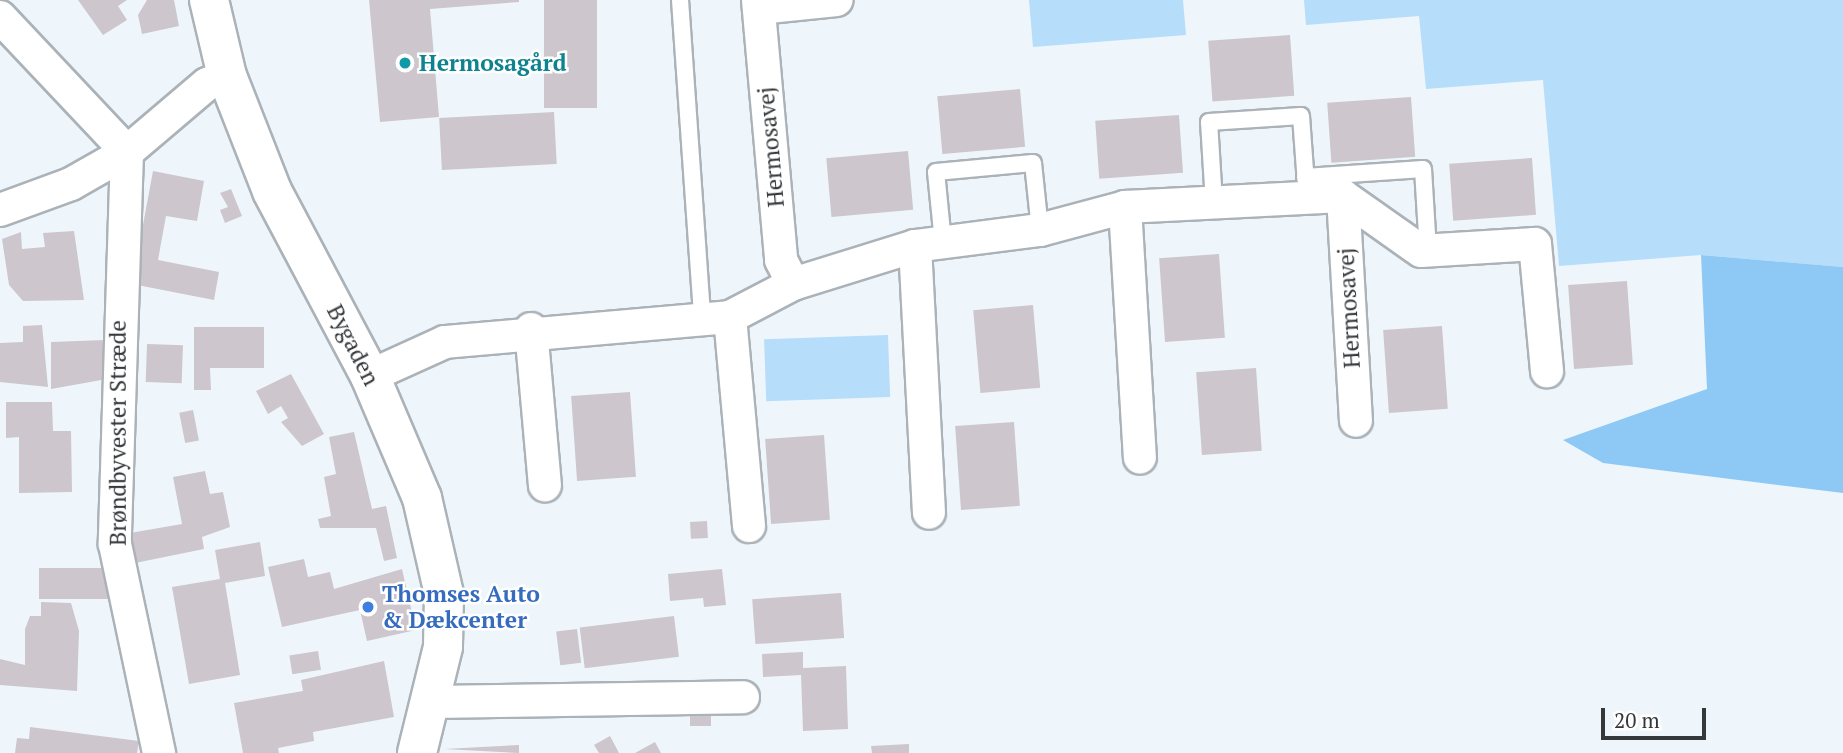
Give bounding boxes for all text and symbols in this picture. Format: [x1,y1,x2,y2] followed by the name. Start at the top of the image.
[419,49,567,77] place label: Hermosagård
[397,55,413,71] marker: Hermosagård
[752,86,790,208] street label: Hermosavej
[1332,247,1366,369] street label: Hermosavej
[321,300,385,390] street label: Bygaden
[104,320,132,546] street label: Brøndbyvester Stræde
[382,580,540,634] place label: Thomses Auto & Dækcenter
[360,599,376,615] marker: Thomses Auto & Dækcenter
[1605,694,1710,738] scale bar
[1614,706,1660,734] text: 20 m

